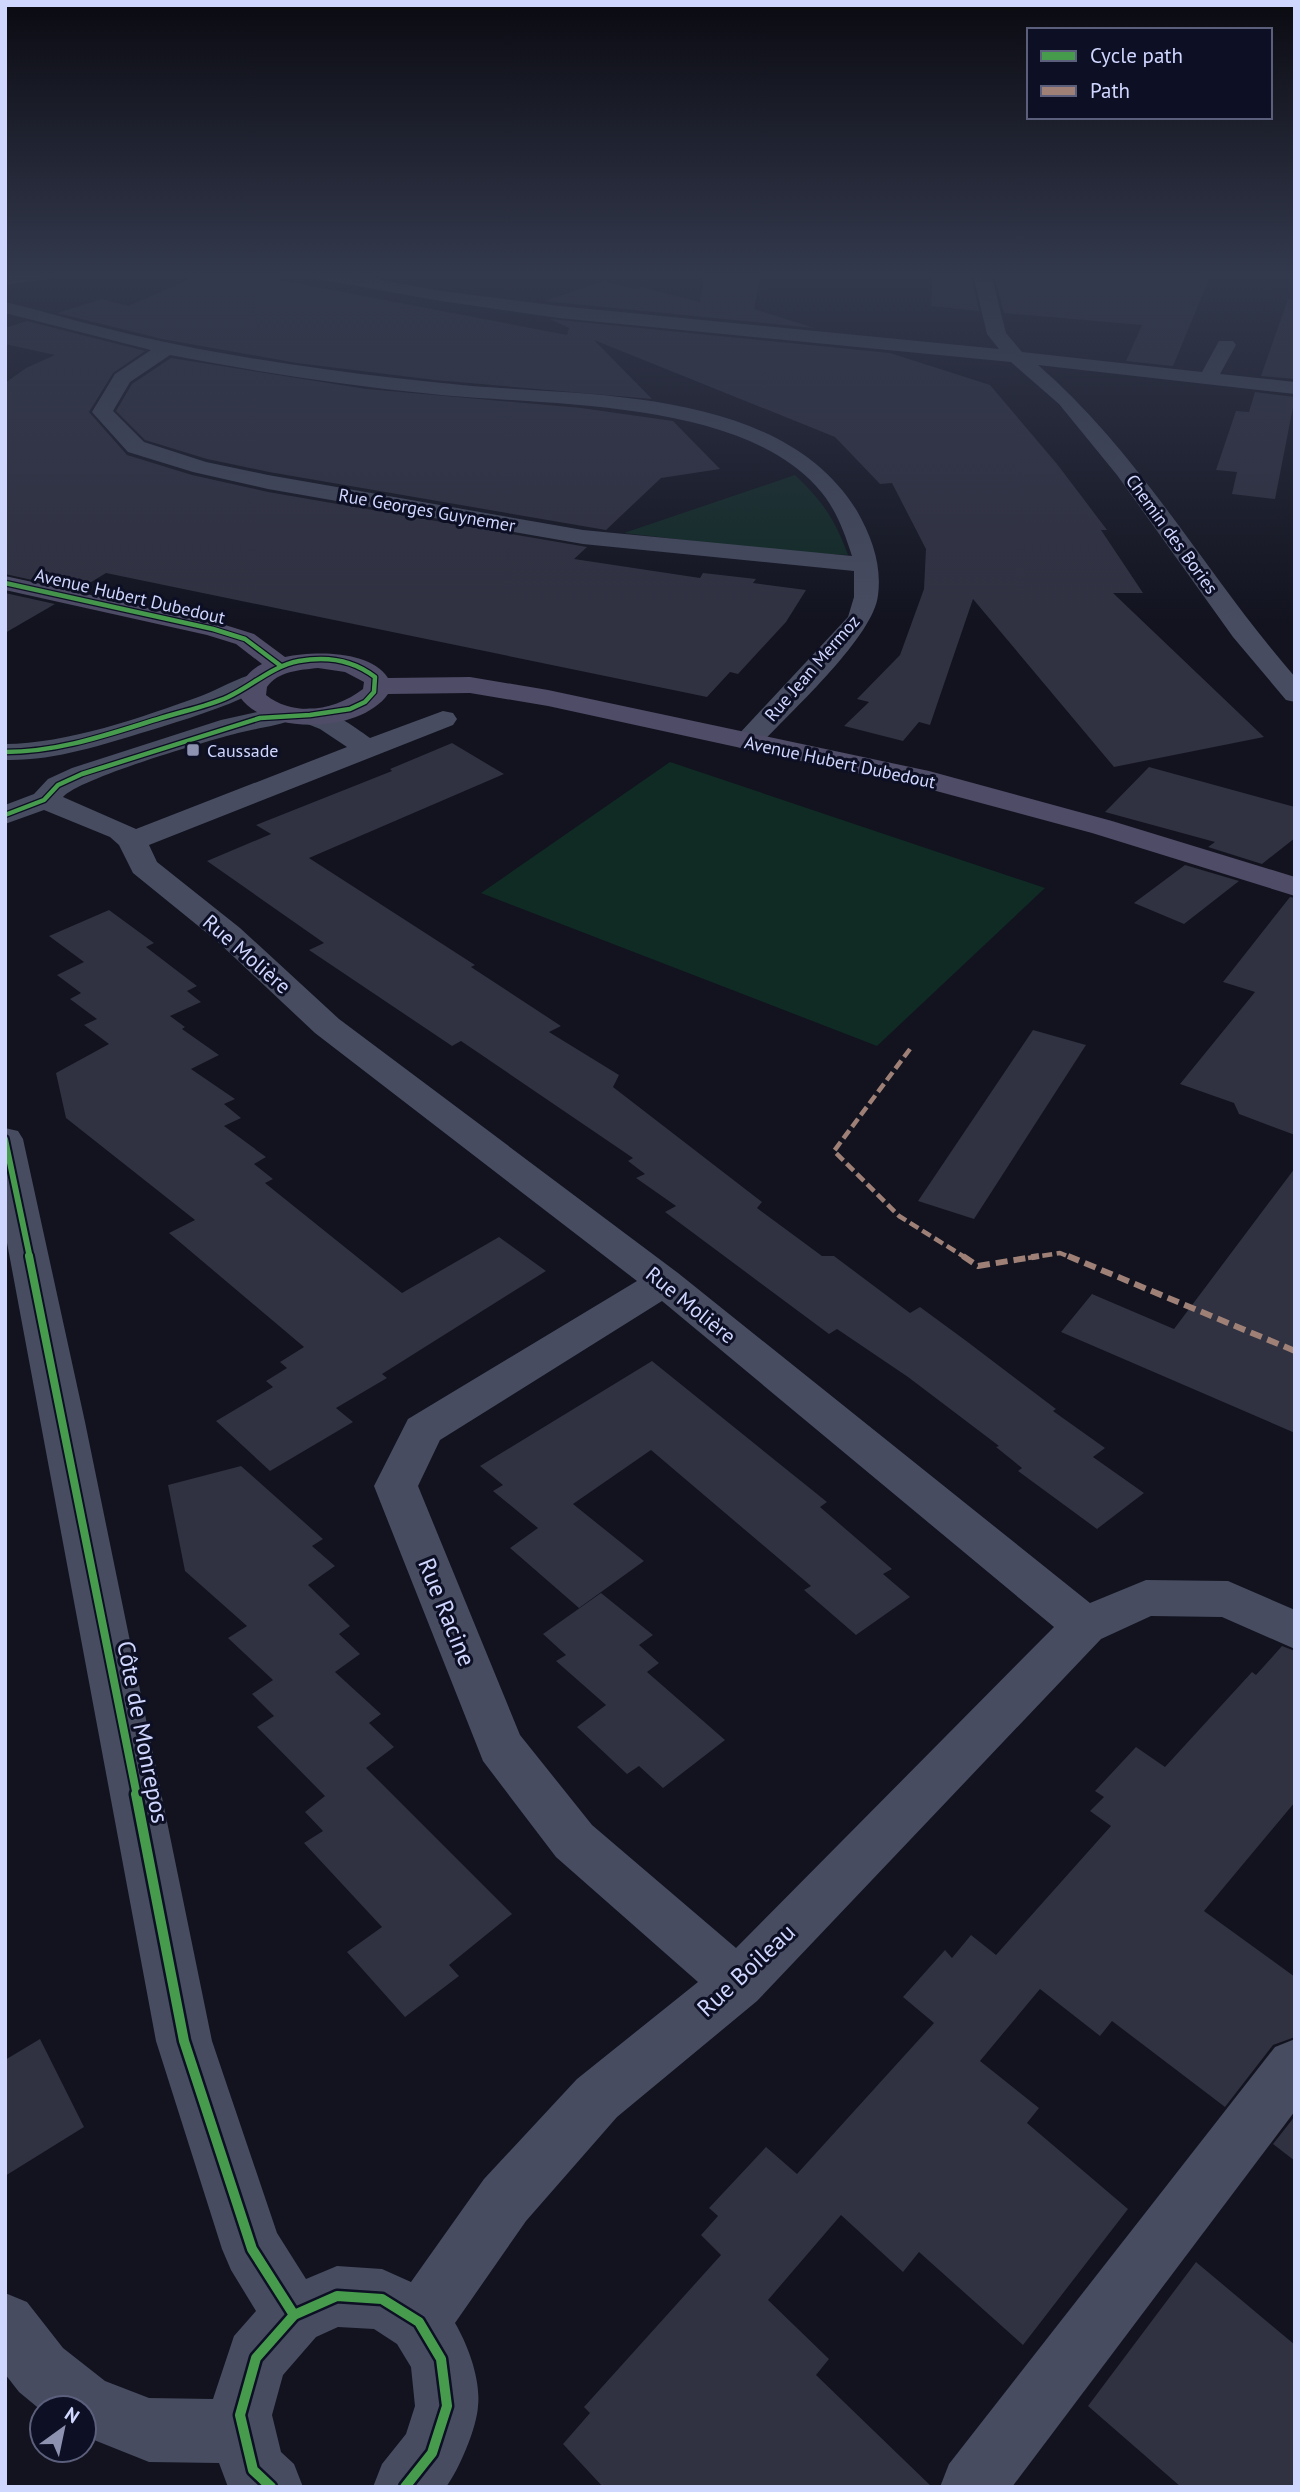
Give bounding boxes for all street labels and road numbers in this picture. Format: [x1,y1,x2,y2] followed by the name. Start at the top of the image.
[1121,470,1223,598] street label: Chemin des Bories
[337,483,517,537] street label: Rue Georges Guynemer
[33,563,227,629] street label: Avenue Hubert Dubedout
[759,610,865,726] street label: Rue Jean Mermoz
[742,731,938,793] street label: Avenue Hubert Dubedout
[197,908,297,1000] street label: Rue Molière
[641,1261,741,1349] street label: Rue Molière
[411,1553,483,1671] street label: Rue Racine
[110,1638,176,1826] street label: Côte de Monrepos
[690,1917,802,2023] street label: Rue Boileau

